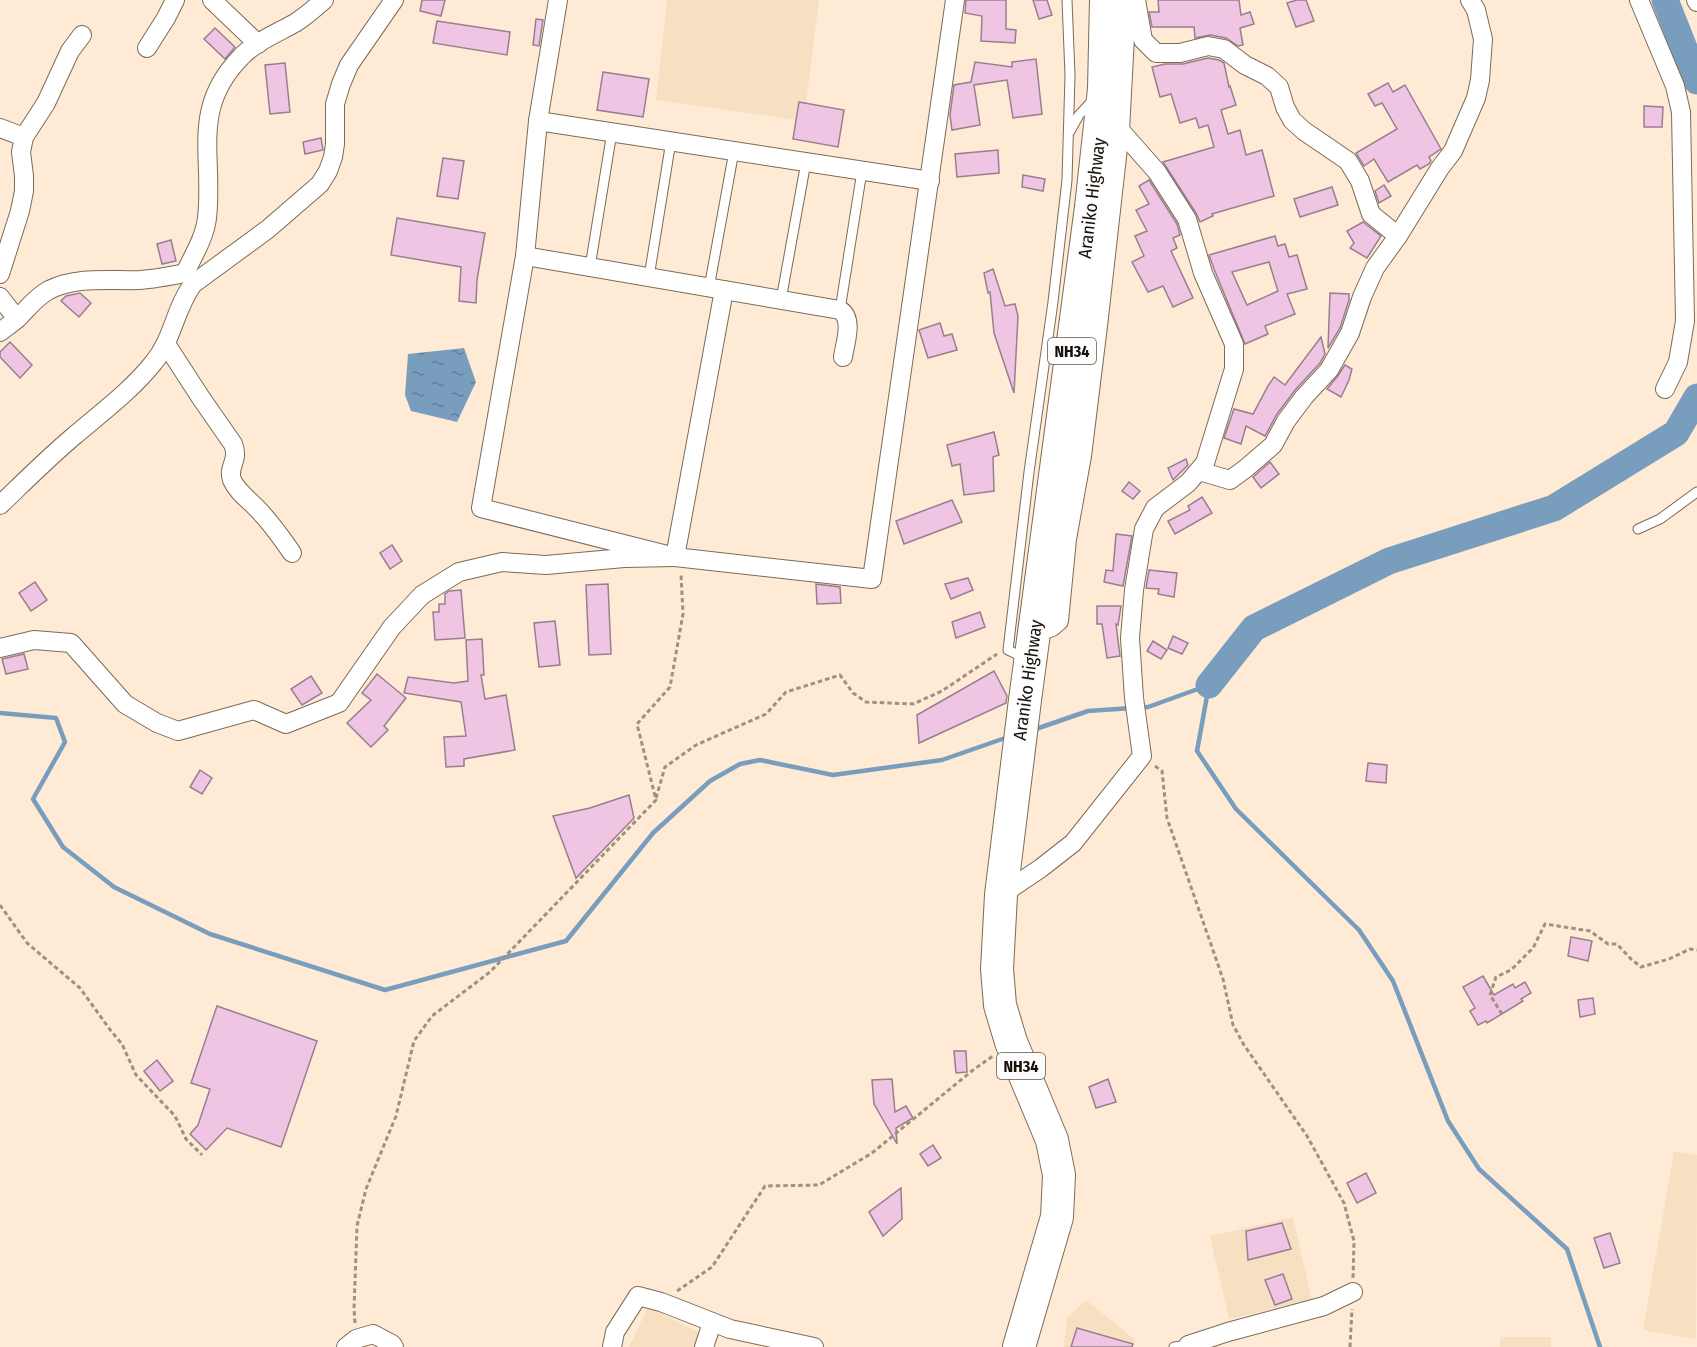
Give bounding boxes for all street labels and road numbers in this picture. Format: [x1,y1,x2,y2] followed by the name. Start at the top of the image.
[1074,136,1110,260] street label: Araniko Highway
[1048,338,1096,364] road number: NH34
[1009,618,1047,742] street label: Araniko Highway
[997,1053,1045,1079] road number: NH34

